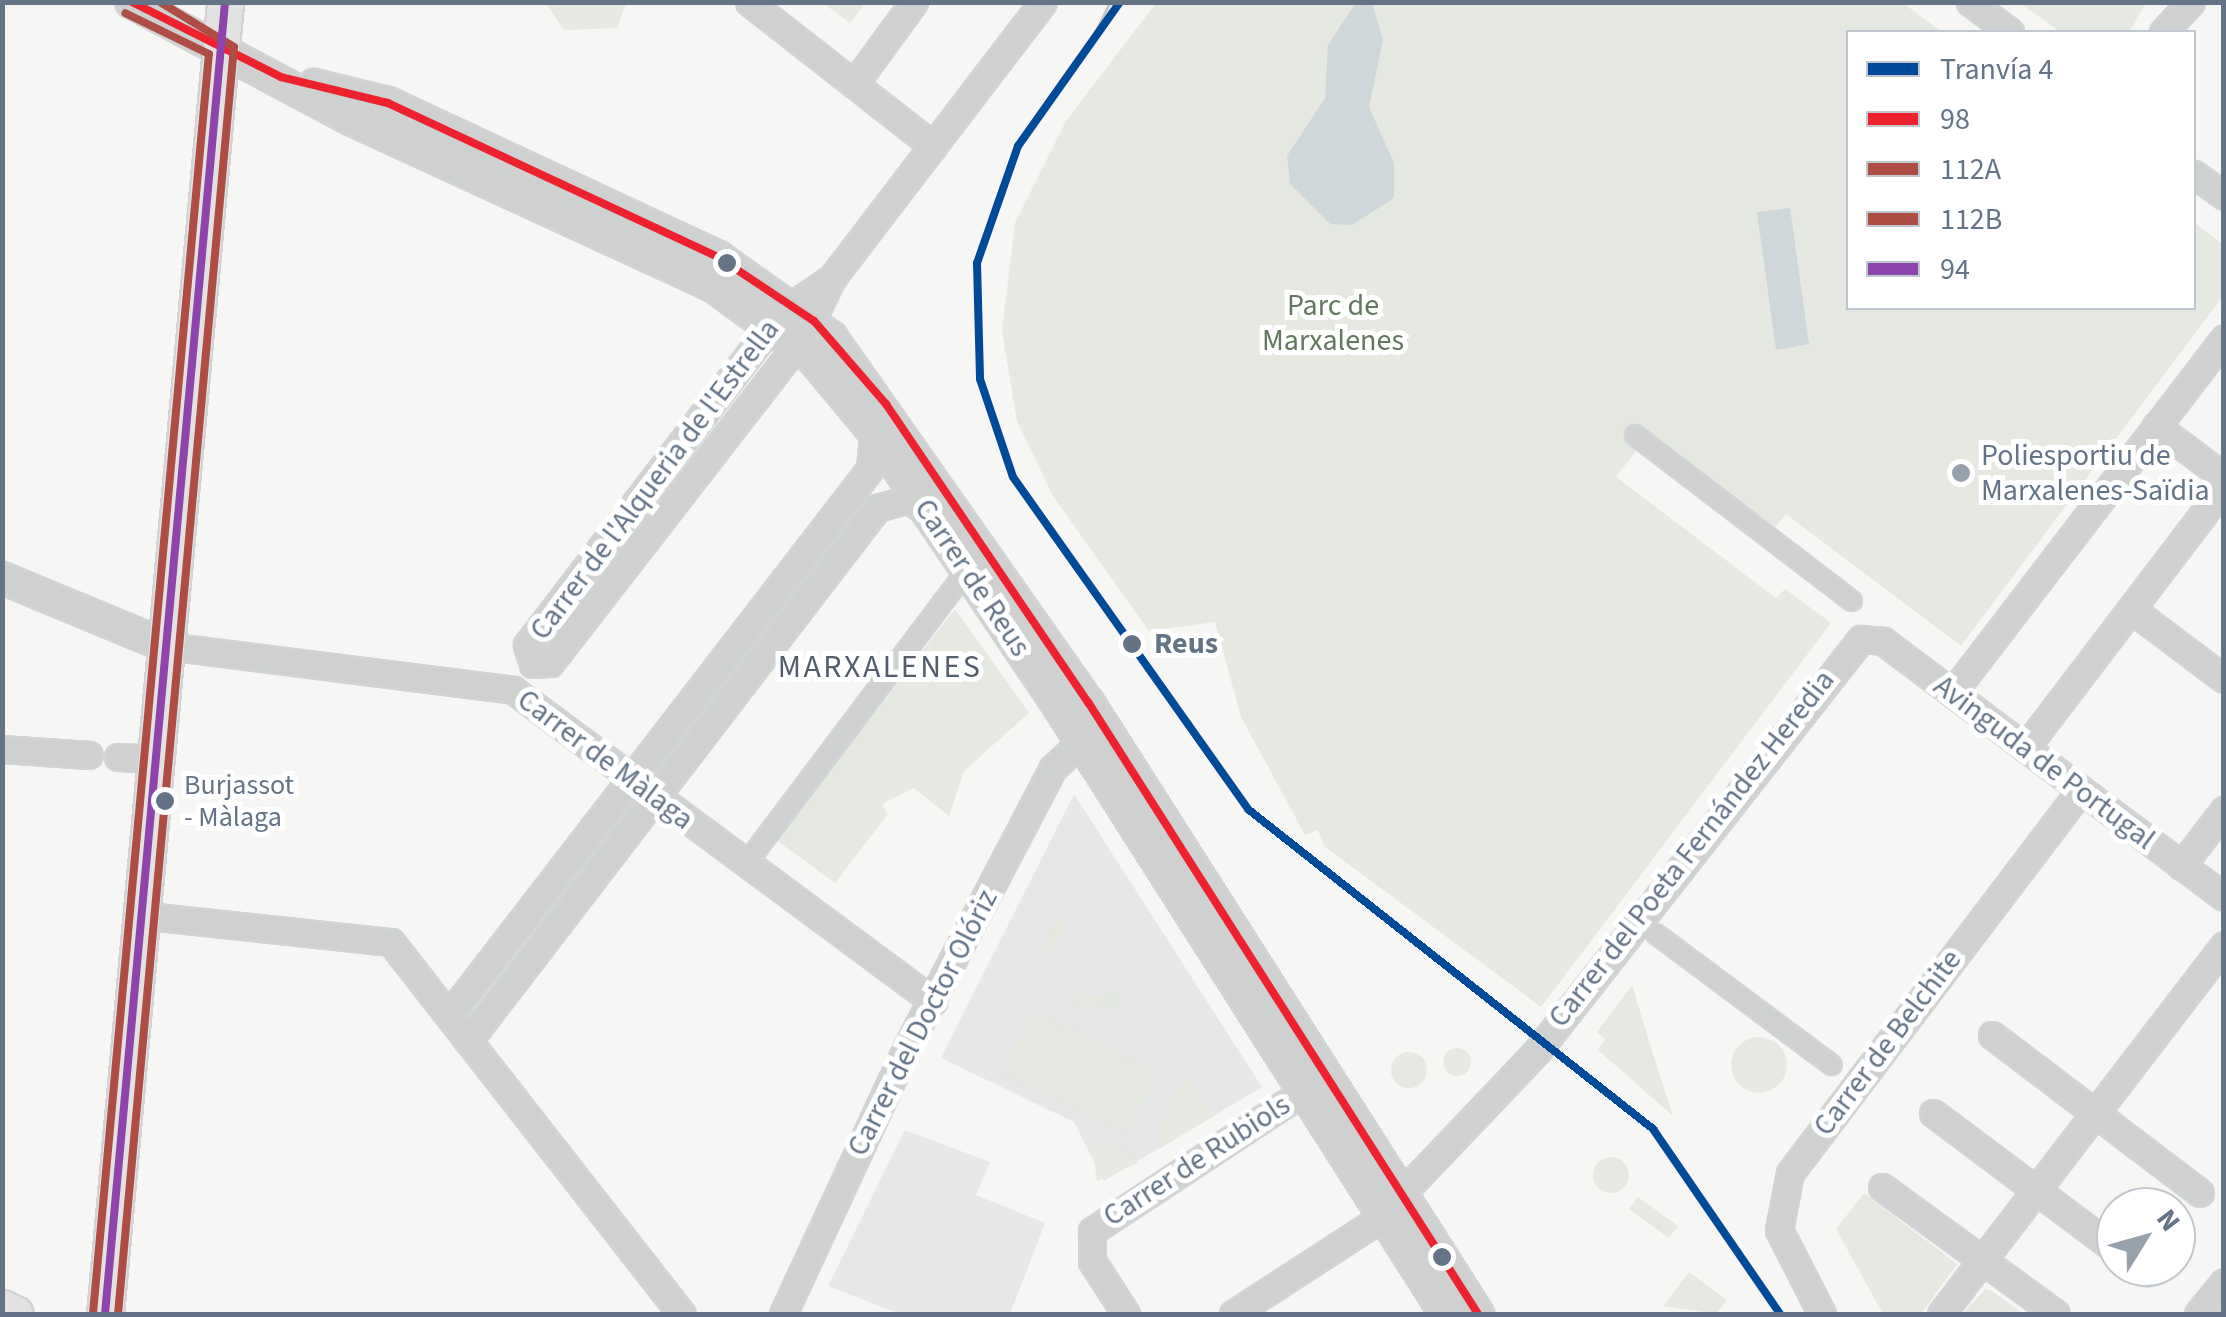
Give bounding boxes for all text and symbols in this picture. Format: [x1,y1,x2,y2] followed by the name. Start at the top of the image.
[1846,30,2196,310] legend
[1940,48,2053,91] text: Tranvía 4
[1940,98,1970,141] text: 98
[1940,148,2001,191] text: 112A
[1940,198,2002,241] text: 112B
[1940,248,1970,291] text: 94
[717,253,737,273] unlabelled marker
[1262,288,1404,358] park label: Parc de Marxalenes
[523,313,787,647] street label: Carrer de l'Alqueria de l'Estrella
[1981,438,2210,508] place label: Poliesportiu de Marxalenes-Saïdia
[1950,462,1972,484] marker: Poliesportiu de Marxalenes-Saïdia
[906,492,1038,664] street label: Carrer de Reus
[1154,626,1218,662] place label: Reus
[1119,631,1145,657] marker: Reus
[778,648,982,686] district label: MARXALENES
[1541,663,1843,1035] street label: Carrer del Poeta Fernández Heredia
[1926,668,2162,858] street label: Avinguda de Portugal
[510,682,700,838] street label: Carrer de Màlaga
[184,768,294,834] place label: Burjassot - Màlaga
[155,791,175,811] marker: Burjassot - Màlaga
[840,884,1006,1162] street label: Carrer del Doctor Olóriz
[1806,943,1970,1143] street label: Carrer de Belchite
[1097,1087,1297,1235] street label: Carrer de Rubiols
[2096,1187,2196,1287] north arrow
[2147,1201,2190,1240] text: N
[1432,1247,1452,1267] unlabelled marker

